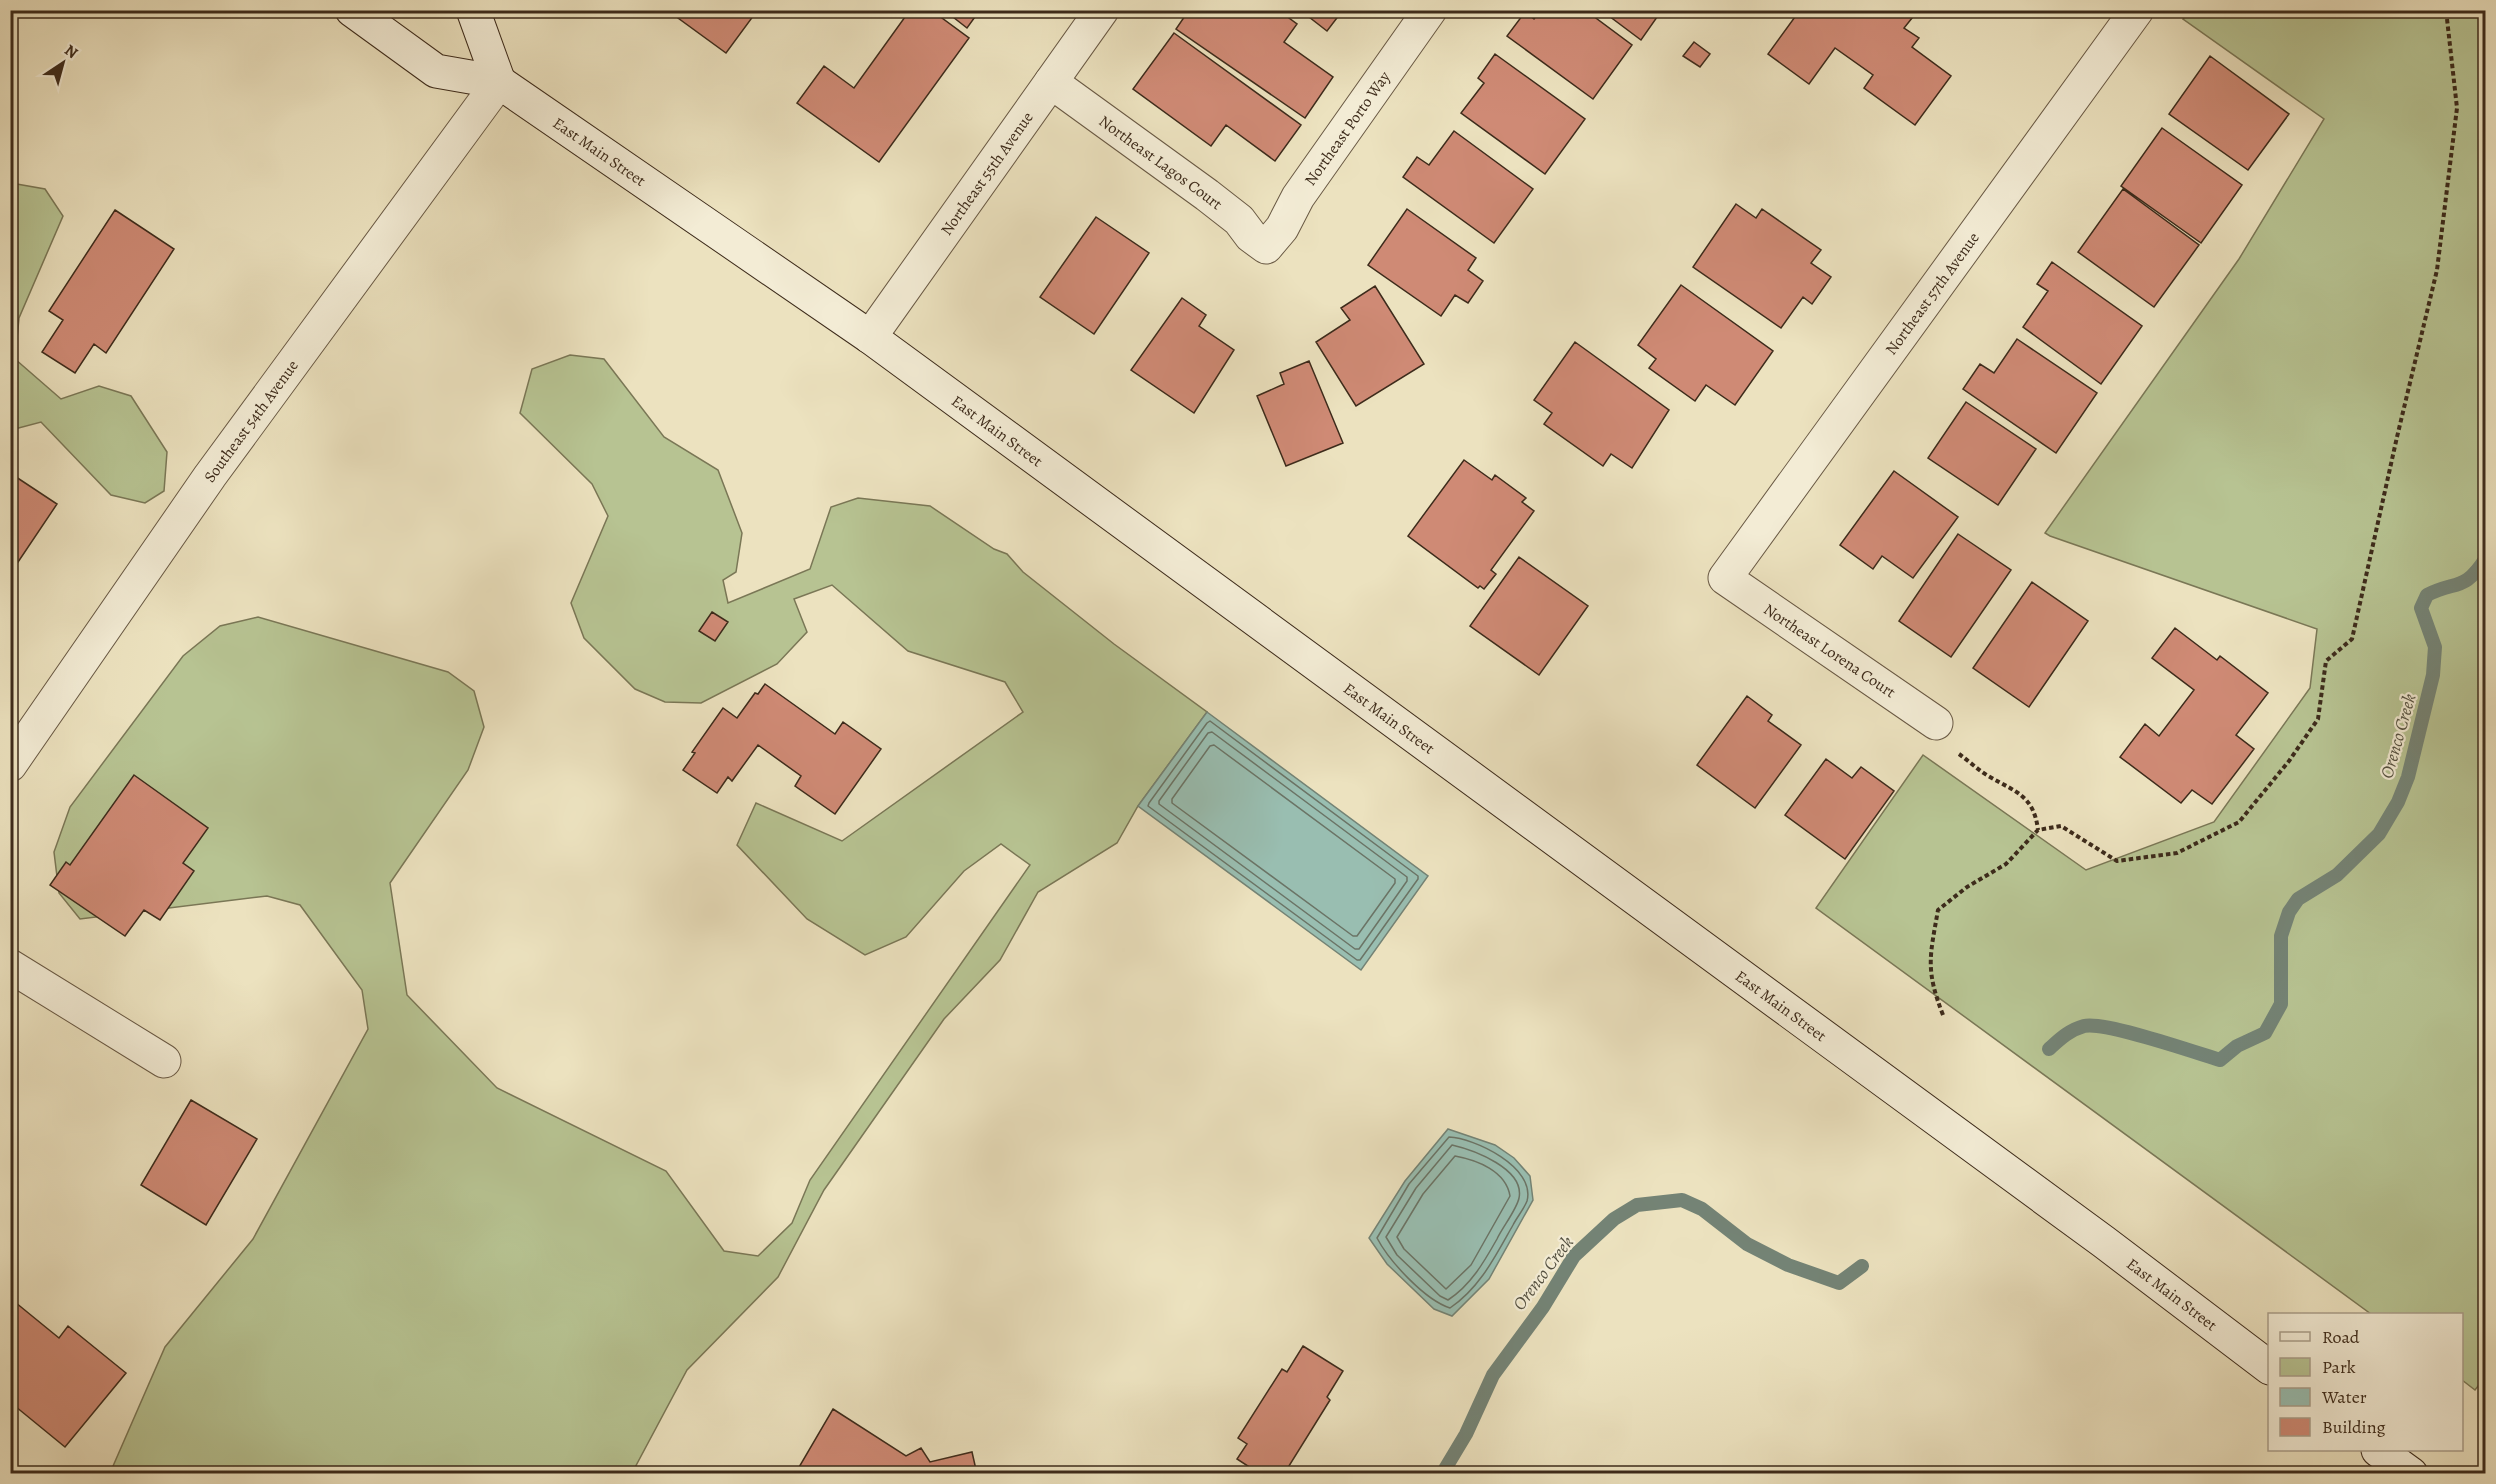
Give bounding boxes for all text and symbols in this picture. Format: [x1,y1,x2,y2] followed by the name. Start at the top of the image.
[33,33,93,93] north arrow
[60,39,83,64] text: N
[1300,66,1396,190] street label: Northeast Porto Way
[936,107,1039,240] street label: Northeast 55th Avenue
[1094,110,1227,215] street label: Northeast Lagos Court
[548,112,650,192] street label: East Main Street
[1880,228,1985,360] street label: Northeast 57th Avenue
[199,356,304,487] street label: Southeast 54th Avenue
[947,390,1047,472] street label: East Main Street
[1759,598,1900,703] street label: Northeast Lorena Court
[1339,678,1439,760] street label: East Main Street
[2374,691,2422,781] water label: Orenco Creek
[1731,965,1831,1047] street label: East Main Street
[1507,1231,1579,1315] water label: Orenco Creek
[2122,1253,2221,1336] street label: East Main Street
[2268,1313,2463,1451] legend
[2322,1325,2360,1349] text: Road
[2322,1355,2356,1379] text: Park
[2321,1385,2367,1409] text: Water
[2322,1415,2386,1439] text: Building

